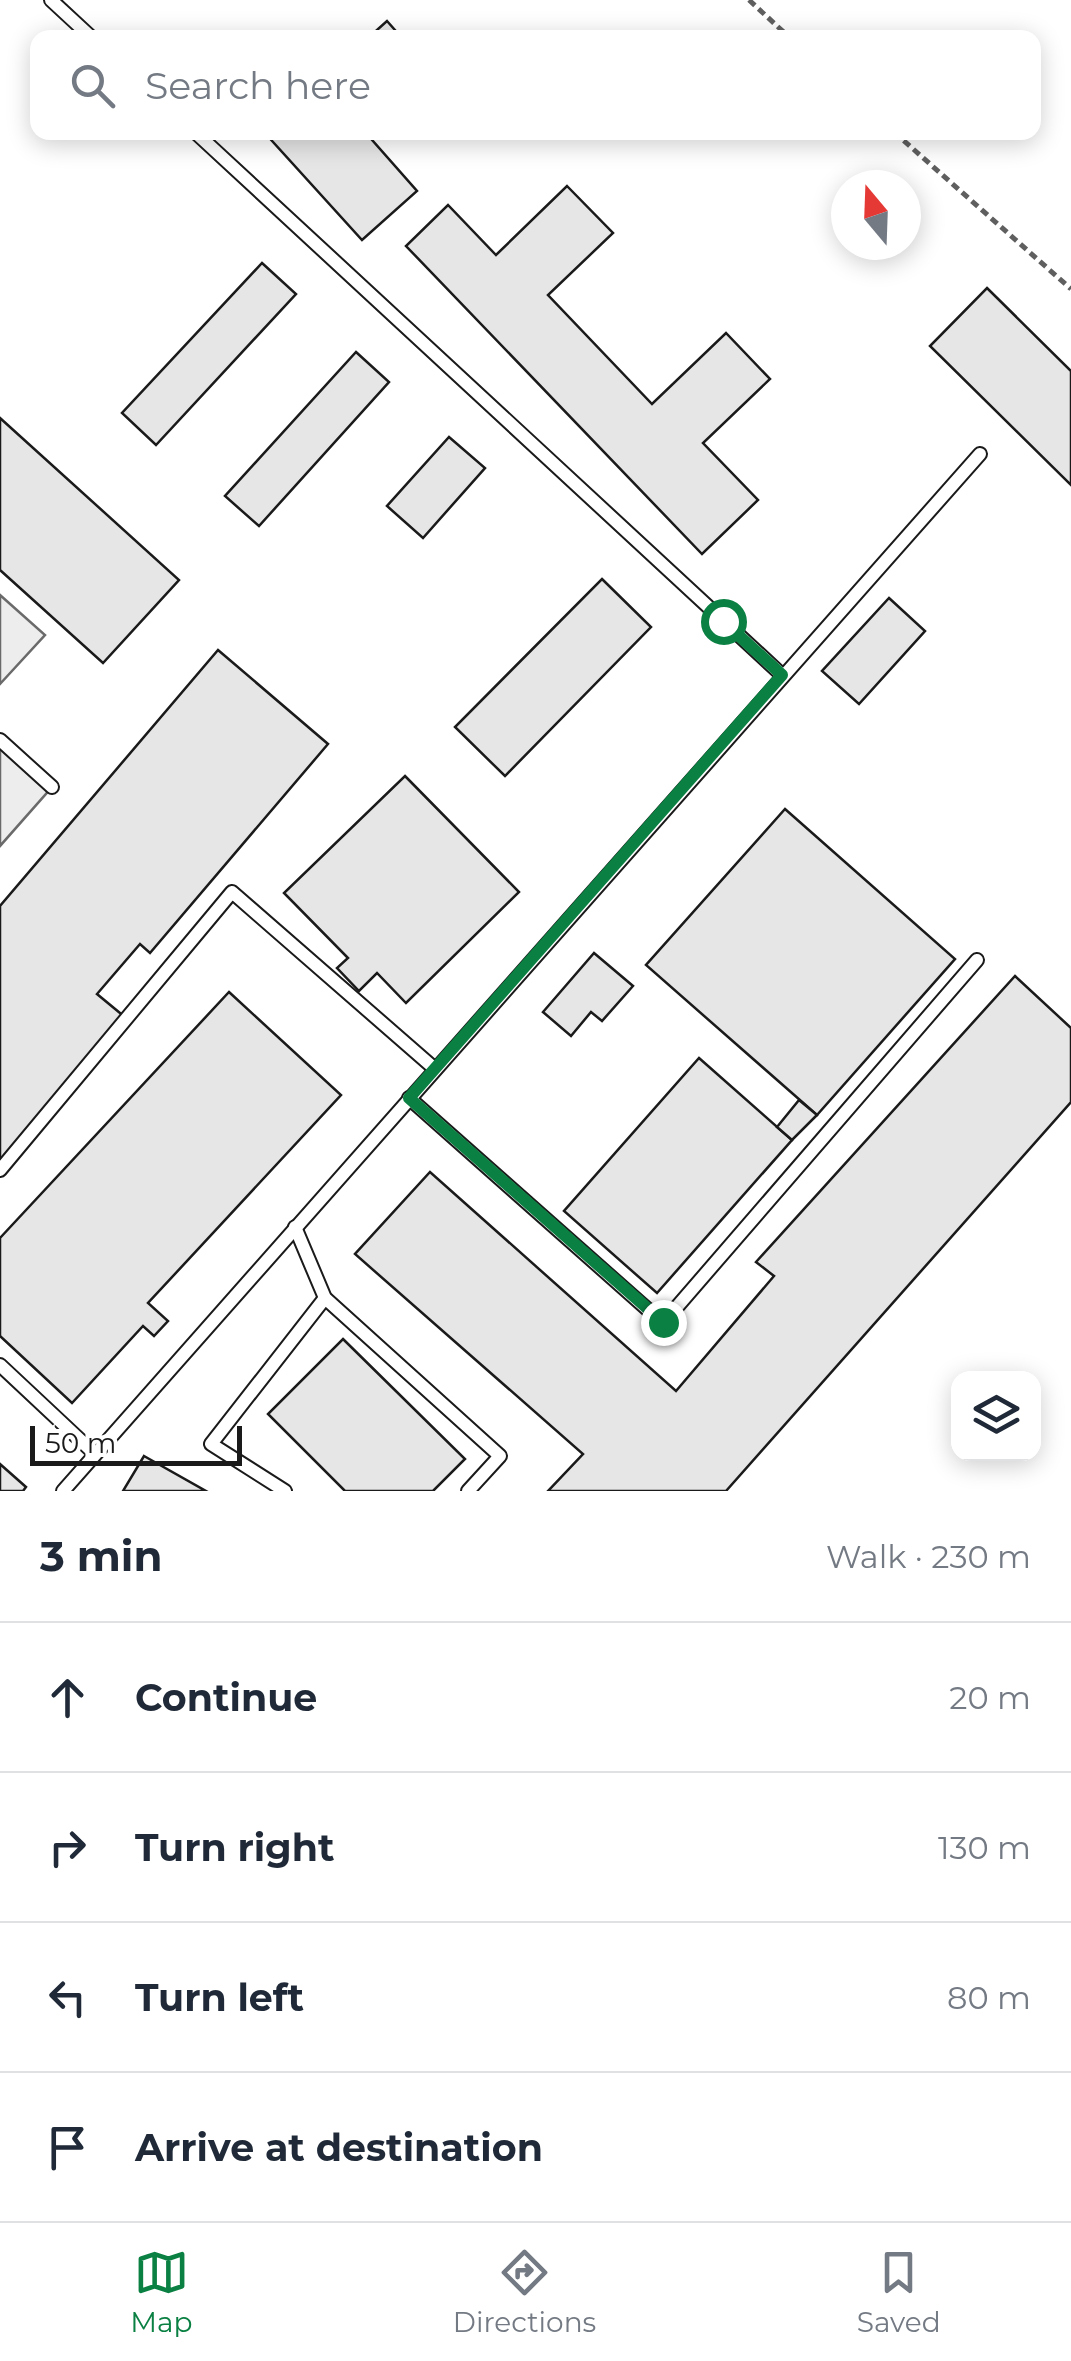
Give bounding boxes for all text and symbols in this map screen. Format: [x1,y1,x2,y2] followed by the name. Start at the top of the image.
[30,30,1041,140] search box
[65,58,120,113] icon: search
[145,62,371,109] text: Search here
[831,170,921,260] north arrow
[701,599,747,645] route start
[641,1300,687,1346] route end
[951,1371,1041,1461] map controls
[951,1371,1041,1461] button: layers
[30,1421,242,1466] scale bar
[45,1426,116,1460] text: 50 m
[40,1530,162,1582] text: 3 min
[826,1537,1031,1576] text: Walk · 230 m
[40,1670,95,1725] icon: ahead
[135,1674,317,1721] text: Continue
[949,1678,1031,1717] text: 20 m
[40,1820,95,1875] icon: right
[135,1824,334,1871] text: Turn right
[938,1828,1031,1867] text: 130 m
[40,1970,95,2025] icon: left
[135,1974,304,2021] text: Turn left
[947,1978,1031,2017] text: 80 m
[40,2120,95,2175] icon: arrive
[135,2124,543,2171] text: Arrive at destination
[130,2245,192,2339] tab: Map
[453,2245,596,2339] tab: Directions
[857,2245,941,2339] tab: Saved

